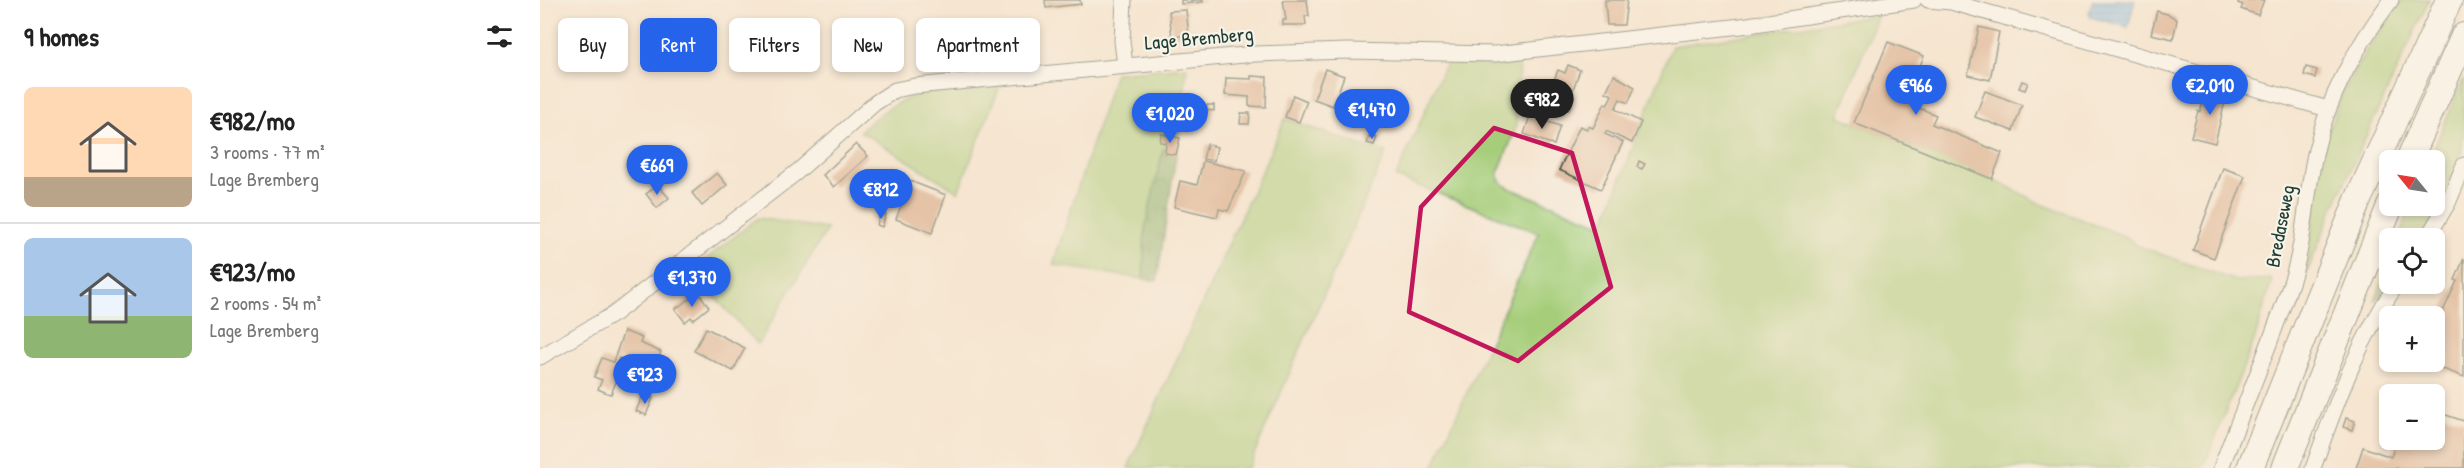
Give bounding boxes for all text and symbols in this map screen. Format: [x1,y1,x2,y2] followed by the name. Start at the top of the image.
[558,18,628,72] chip: Buy
[640,18,717,72] chip: Rent
[729,18,820,72] chip: Filters
[832,18,904,72] chip: New
[916,18,1040,72] chip: Apartment
[24,19,99,54] text: 9 homes
[1144,19,1254,56] street label: Lage Bremberg
[483,20,516,53] icon: filters
[1880,65,1952,116] pin: €966
[2161,65,2259,116] pin: €2,010
[1900,71,1932,98] text: €966
[2186,71,2234,98] text: €2,010
[1506,79,1578,130] pin: €982
[1525,85,1559,112] text: €982
[1323,89,1421,140] pin: €1,470
[1121,93,1219,144] pin: €1,020
[1348,95,1396,122] text: €1,470
[1146,99,1194,126] text: €1,020
[210,103,295,138] text: €982/mo
[72,111,144,183] icon: home
[210,138,324,165] text: 3 rooms · 77 m²
[621,145,693,196] pin: €669
[2379,150,2445,216] north arrow
[2379,150,2445,450] map controls
[641,151,673,178] text: €669
[210,165,319,192] text: Lage Bremberg
[845,169,917,220] pin: €812
[864,175,898,202] text: €812
[2258,182,2301,269] street label: Bredaseweg
[2379,228,2445,294] button: locate
[210,254,295,289] text: €923/mo
[643,257,741,308] pin: €1,370
[72,262,144,334] icon: home
[668,263,716,290] text: €1,370
[210,289,321,316] text: 2 rooms · 54 m²
[2379,306,2445,372] button: +
[210,316,319,343] text: Lage Bremberg
[609,354,681,405] pin: €923
[627,360,663,387] text: €923
[2379,384,2445,450] button: −

